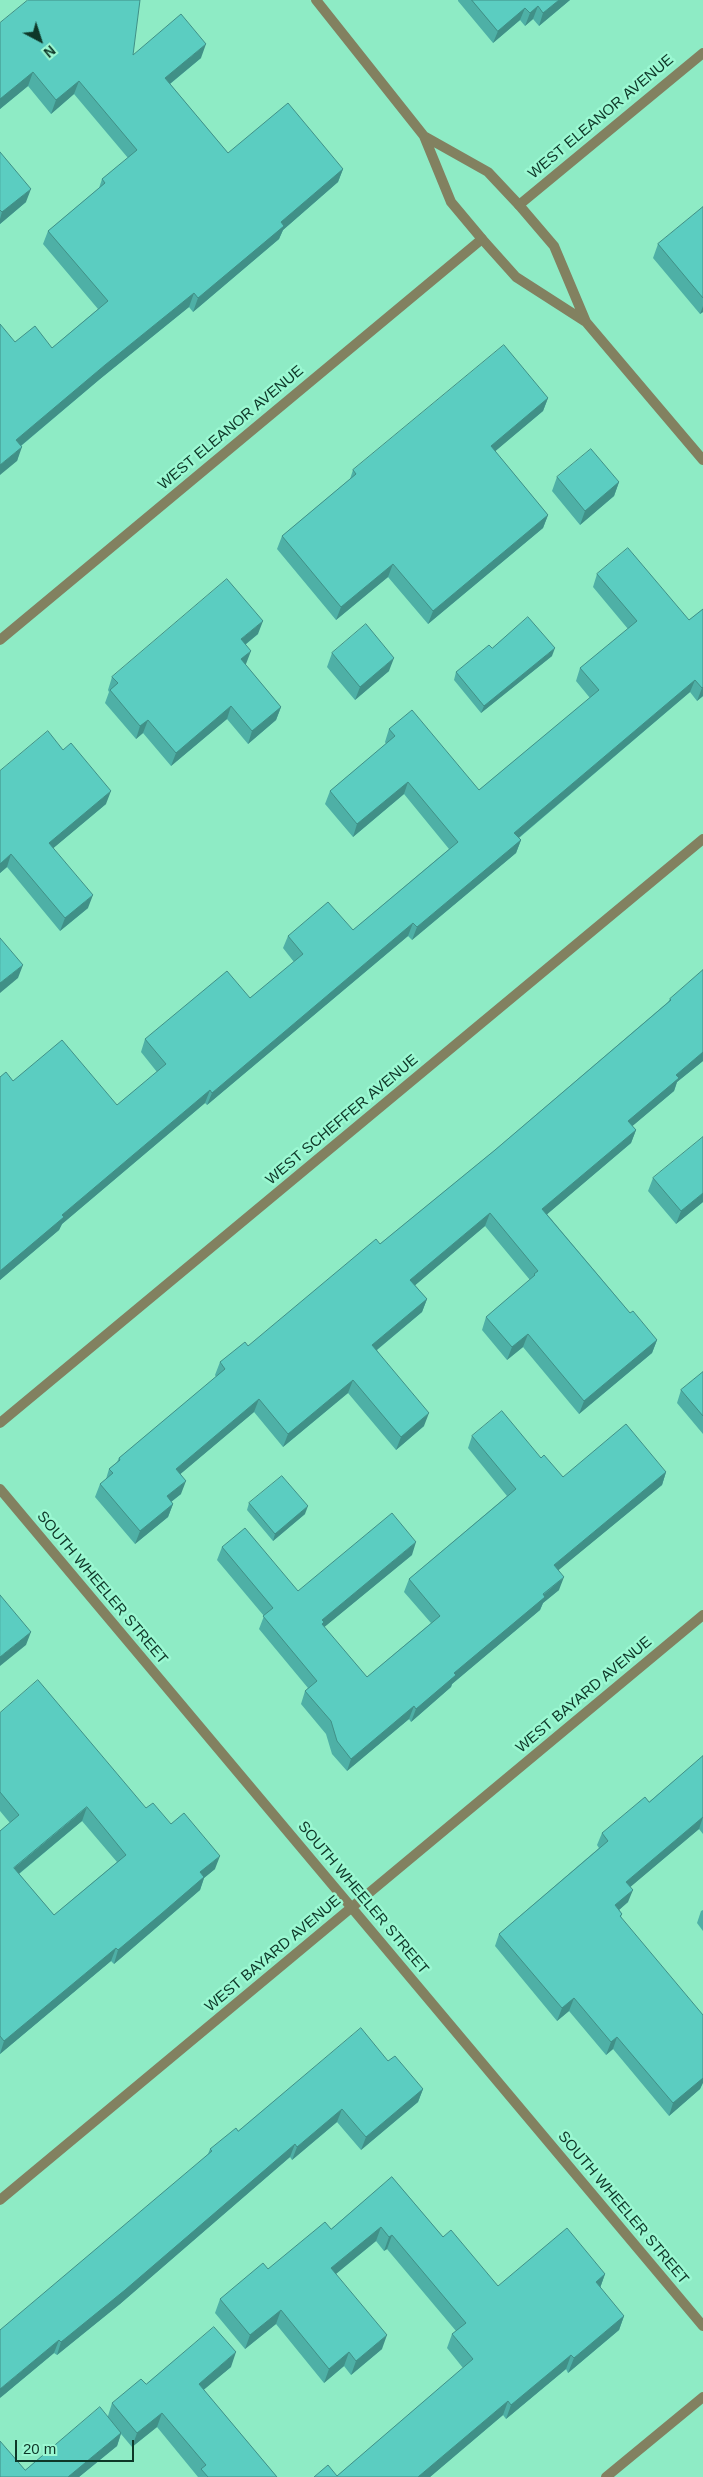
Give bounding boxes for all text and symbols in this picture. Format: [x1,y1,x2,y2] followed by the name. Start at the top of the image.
[15,15,65,65] north arrow
[41,42,59,61] text: N
[525,51,677,183] street label: WEST ELEANOR AVENUE
[155,362,307,494] street label: WEST ELEANOR AVENUE
[262,1051,422,1189] street label: WEST SCHEFFER AVENUE
[33,1508,171,1668] street label: SOUTH WHEELER STREET
[512,1633,656,1757] street label: WEST BAYARD AVENUE
[294,1818,432,1978] street label: SOUTH WHEELER STREET
[201,1892,345,2016] street label: WEST BAYARD AVENUE
[554,2128,692,2288] street label: SOUTH WHEELER STREET
[18,2430,136,2462] scale bar
[23,2440,56,2457] text: 20 m

